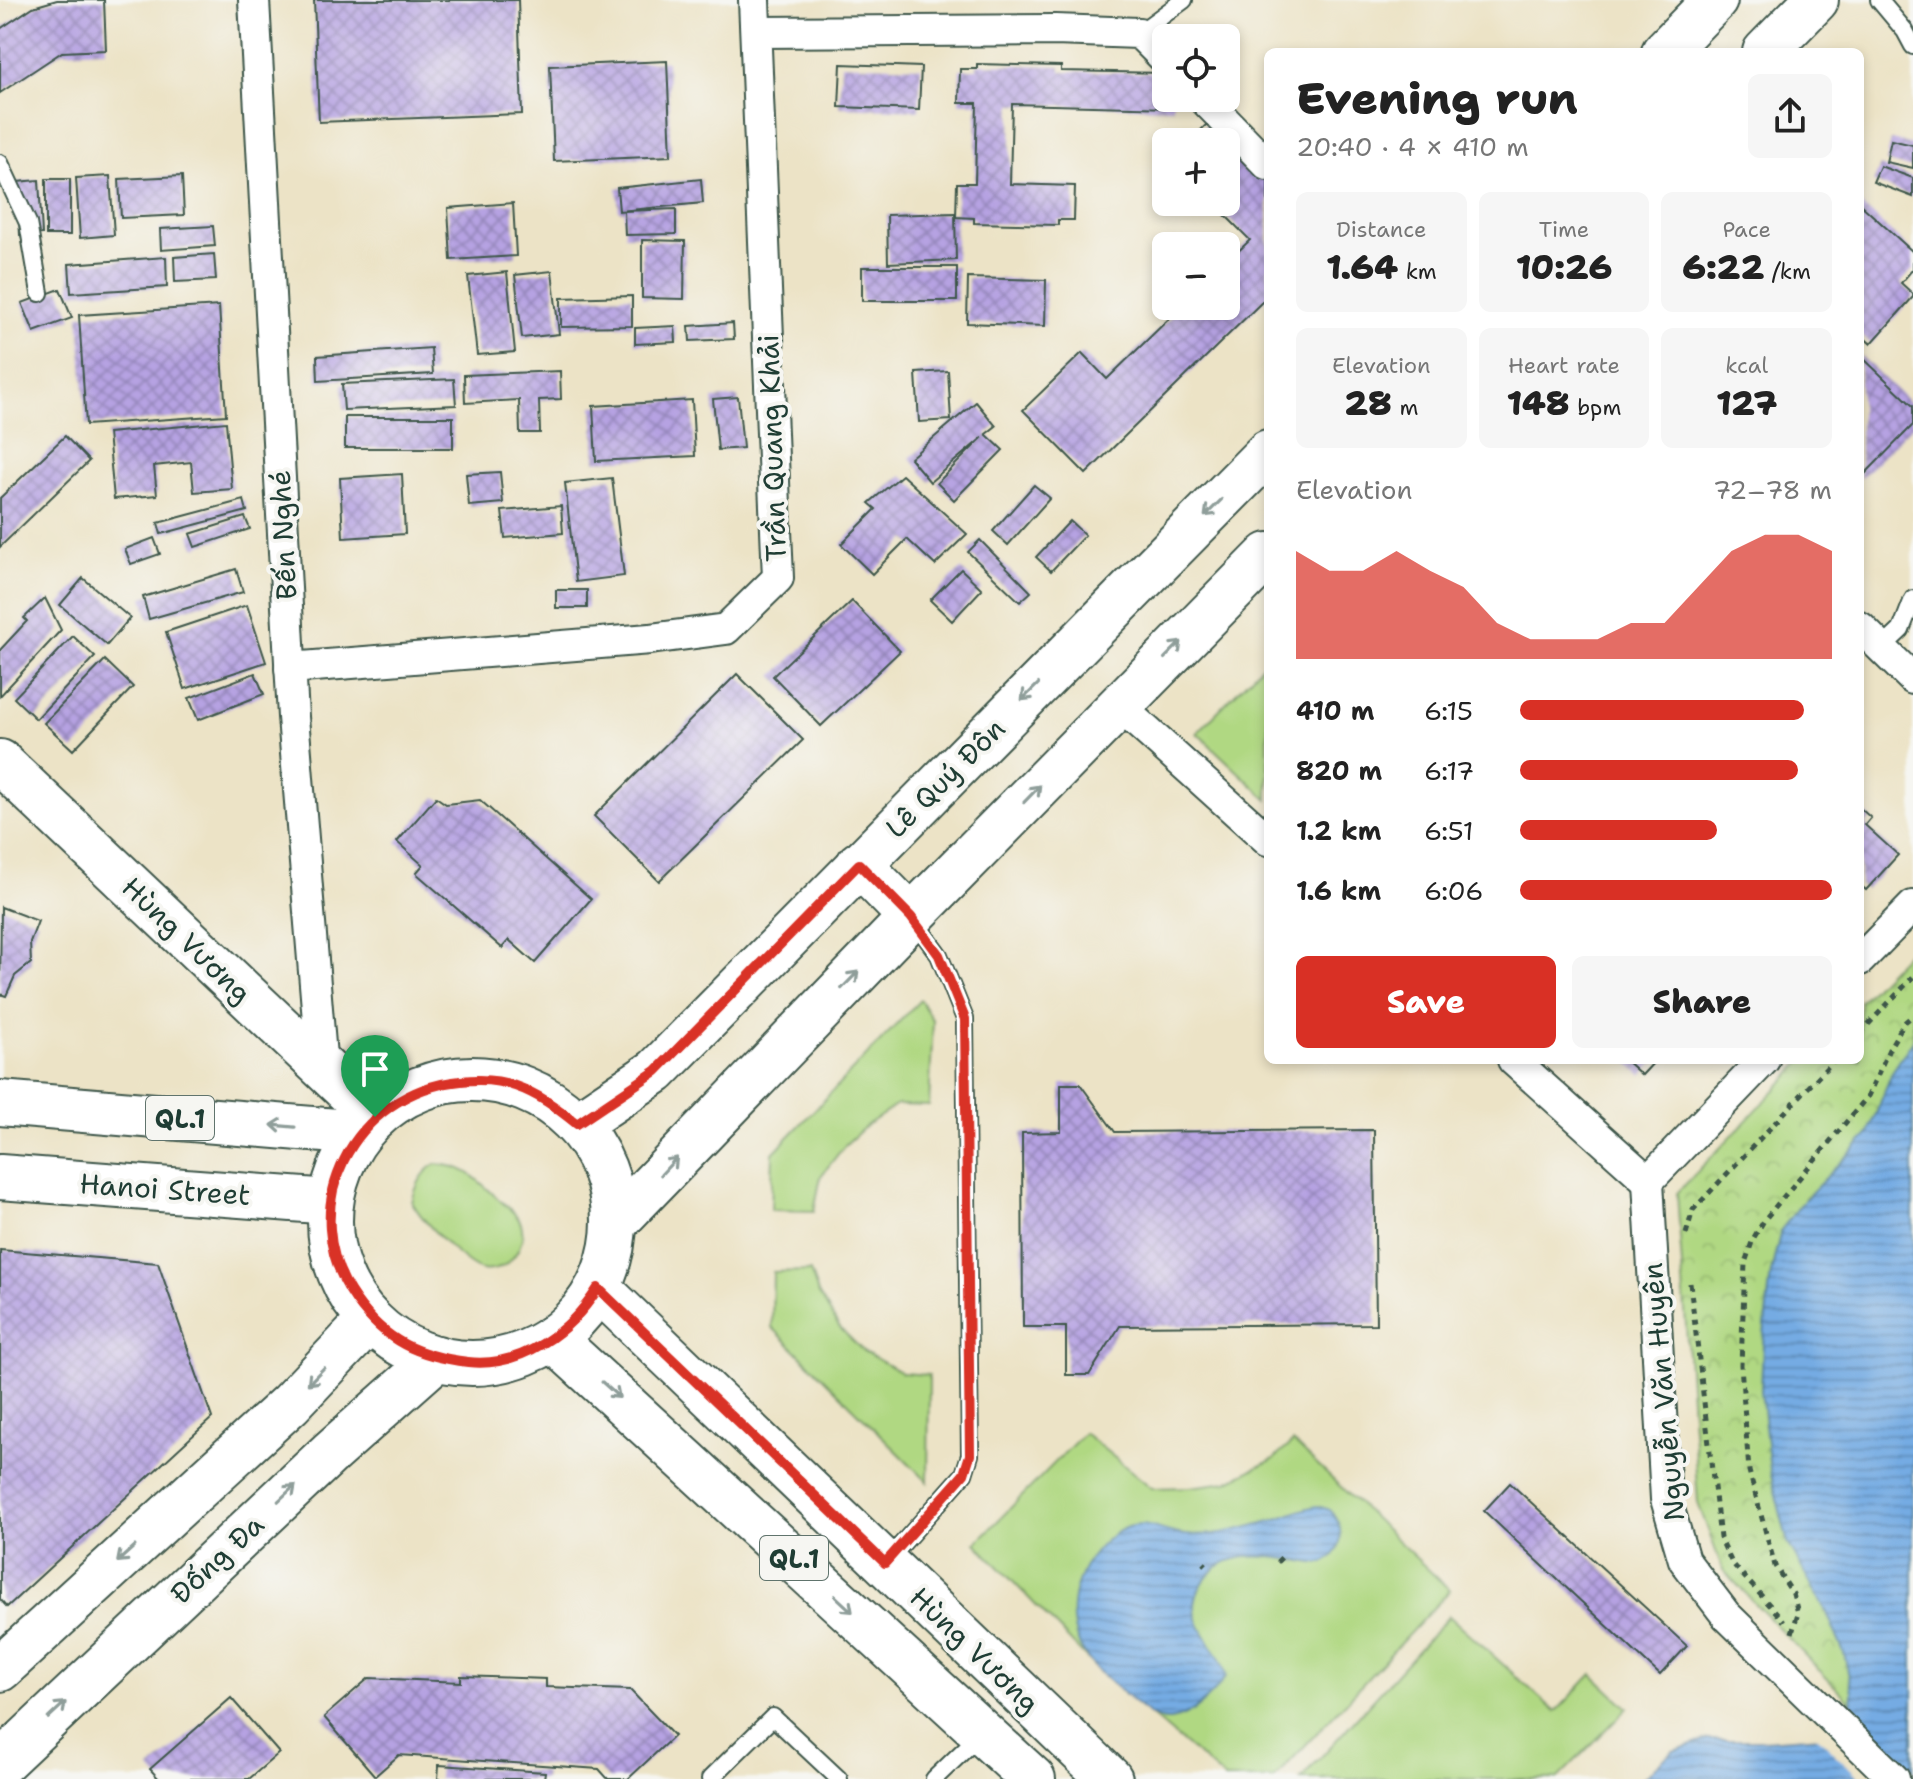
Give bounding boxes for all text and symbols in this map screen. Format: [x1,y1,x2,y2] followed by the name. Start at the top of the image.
[1152,24,1240,320] map controls
[1152,24,1240,112] button: locate
[1296,69,1578,128] text: Evening run
[1748,74,1832,158] button: share
[1152,128,1240,216] button: +
[1296,129,1529,164] text: 20:40 · 4 × 410 m
[1336,215,1426,244] text: Distance
[1539,215,1589,244] text: Time
[1722,215,1771,244] text: Pace
[1152,232,1240,320] button: −
[1326,244,1398,290] text: 1.64
[1516,244,1612,290] text: 10:26
[1682,244,1764,290] text: 6:22
[1398,257,1437,286] text: km
[1764,257,1811,286] text: /km
[749,334,795,562] street label: Trần Quang Khải
[1332,351,1431,380] text: Elevation
[1508,351,1620,380] text: Heart rate
[1725,351,1768,380] text: kcal
[1344,380,1392,426] text: 28
[1507,380,1570,426] text: 148
[1716,380,1777,426] text: 127
[1392,393,1418,422] text: m
[1570,393,1621,422] text: bpm
[261,469,305,601] street label: Bến Nghé
[1296,472,1412,507] text: Elevation
[1713,472,1832,507] text: 72–78 m
[1204,498,1223,517] one-way arrow
[1163,641,1182,660] one-way arrow
[1021,682,1040,701] one-way arrow
[1296,693,1374,728] text: 410 m
[1424,693,1473,728] text: 6:15
[877,710,1013,846] street label: Lê Quý Đôn
[1296,753,1382,788] text: 820 m
[1424,753,1474,788] text: 6:17
[1022,785,1041,804] one-way arrow
[1296,813,1381,848] text: 1.2 km
[1424,813,1474,848] text: 6:51
[114,868,260,1012] street label: Hùng Vương
[1296,873,1381,908] text: 1.6 km
[1424,873,1483,908] text: 6:06
[1296,956,1556,1048] button: Save
[1572,956,1832,1048] button: Share
[840,971,859,990] one-way arrow
[341,1035,409,1117] pin
[353,1047,397,1091] icon: arrive
[146,1096,214,1140] road number: QL.1
[270,1119,297,1134] one-way arrow
[659,1157,678,1176] one-way arrow
[78,1164,252,1214] street label: Hanoi Street
[1633,1261,1693,1523] street label: Nguyễn Văn Huyên
[307,1366,326,1385] one-way arrow
[600,1381,620,1399] one-way arrow
[277,1484,297,1503] one-way arrow
[162,1506,272,1612] street label: Đống Đa
[760,1536,828,1580] road number: QL.1
[116,1544,136,1563] one-way arrow
[902,1578,1048,1722] street label: Hùng Vương
[833,1594,853,1612] one-way arrow
[47,1701,67,1720] one-way arrow

